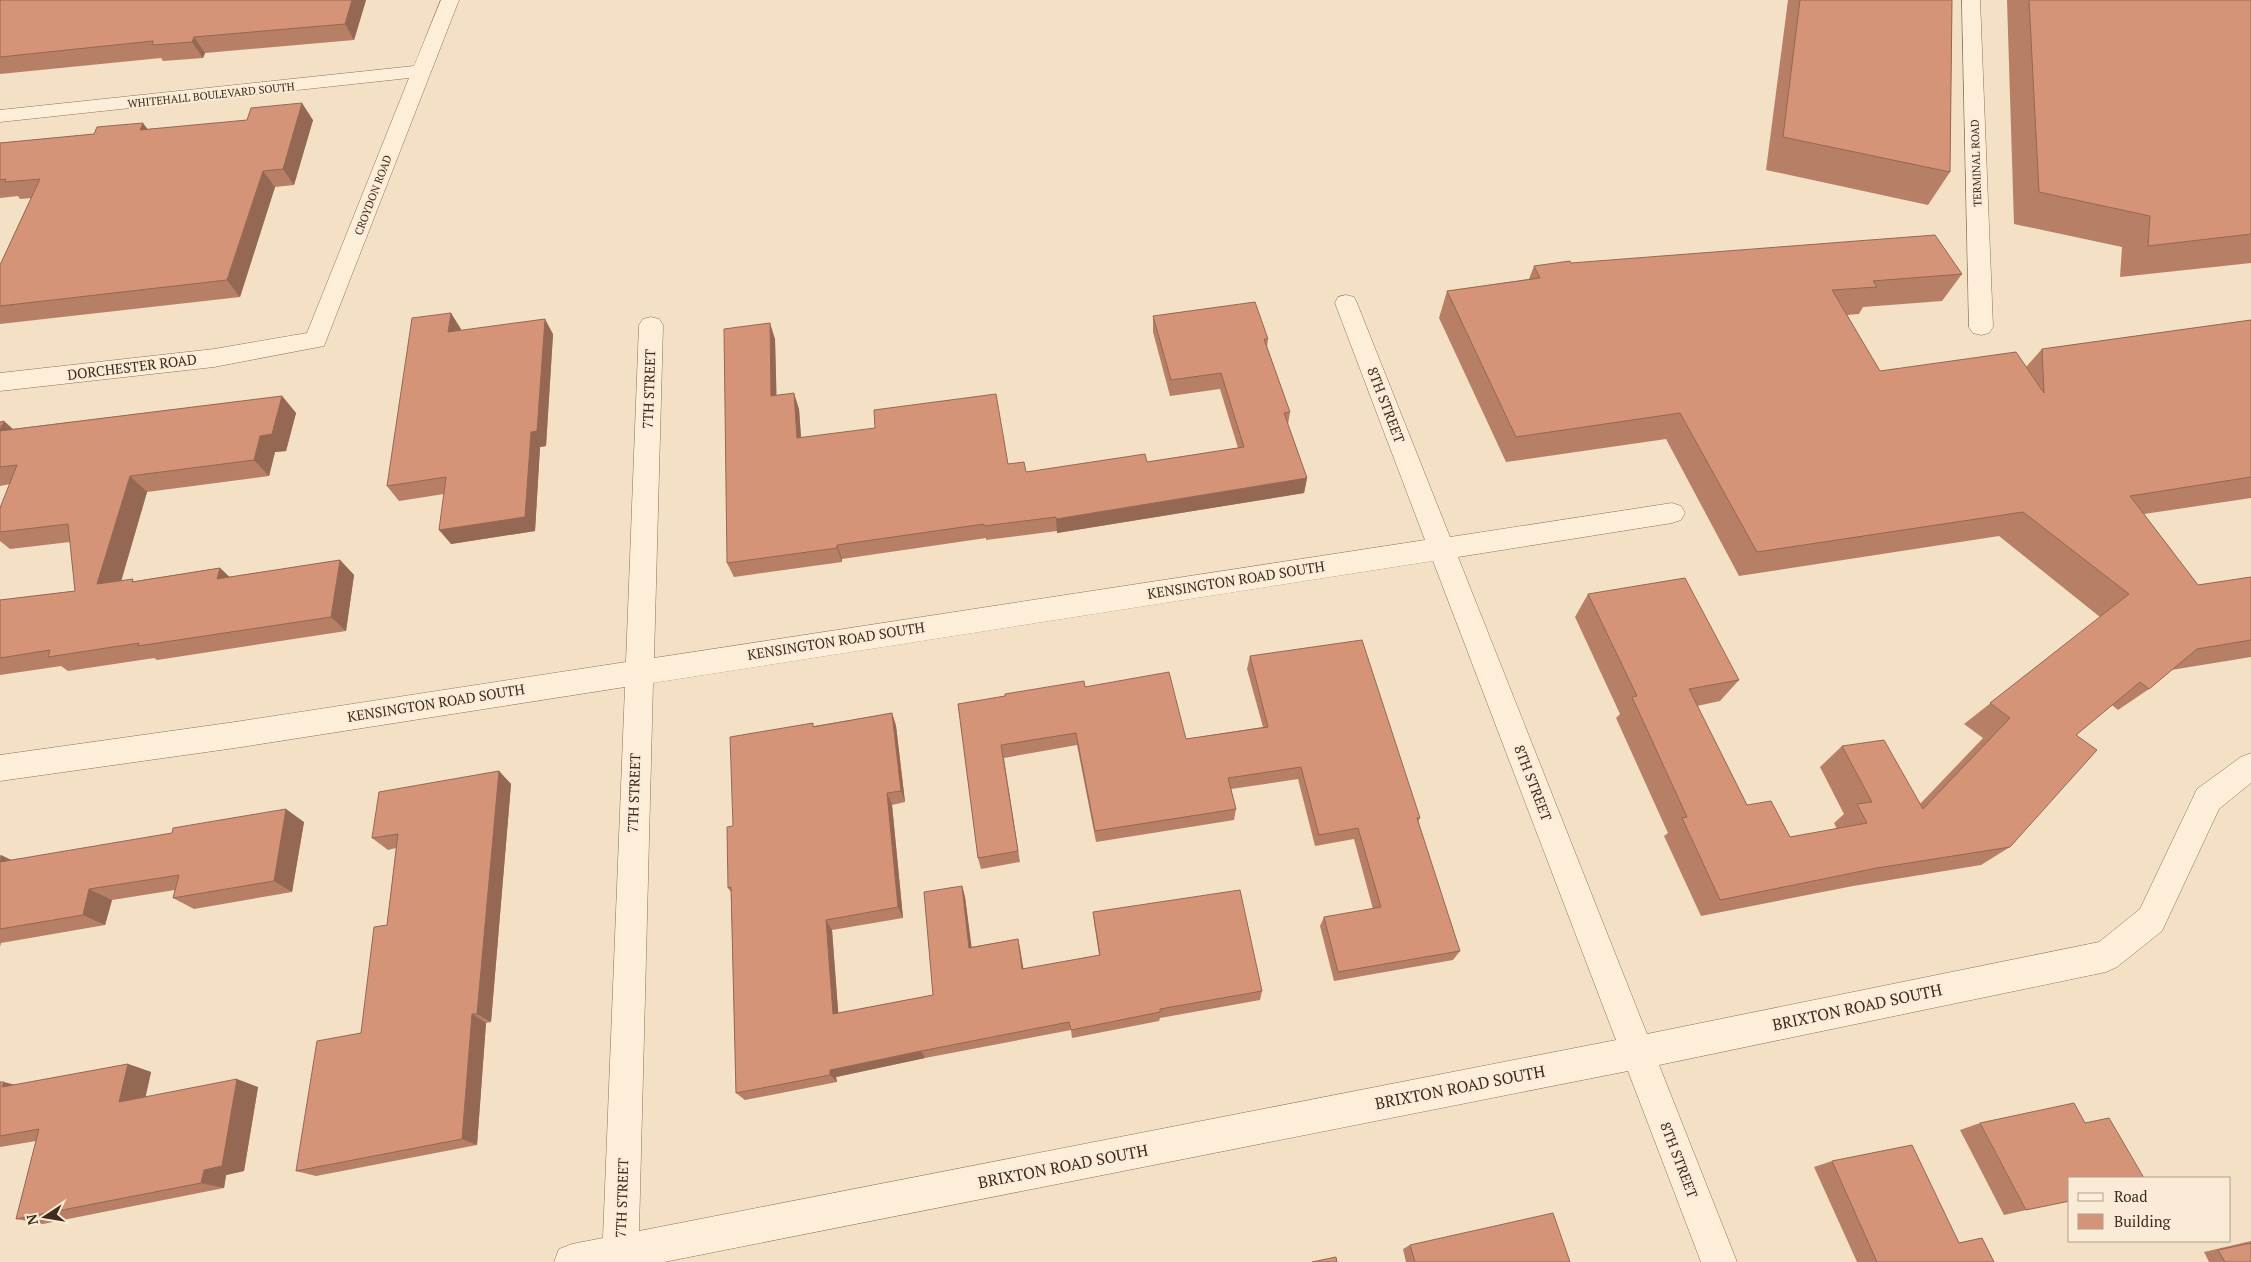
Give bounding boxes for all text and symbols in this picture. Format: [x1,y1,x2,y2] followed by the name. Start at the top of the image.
[127,79,295,111] street label: WHITEHALL BOULEVARD SOUTH
[1967,119,1985,207] street label: TERMINAL ROAD
[351,153,395,237] street label: CROYDON ROAD
[638,348,659,429] street label: 7TH STREET
[66,349,198,384] street label: DORCHESTER ROAD
[1363,364,1410,446] street label: 8TH STREET
[1146,556,1326,603] street label: KENSINGTON ROAD SOUTH
[746,617,926,664] street label: KENSINGTON ROAD SOUTH
[346,679,526,726] street label: KENSINGTON ROAD SOUTH
[1510,742,1557,824] street label: 8TH STREET
[623,752,644,833] street label: 7TH STREET
[1770,978,1944,1036] street label: BRIXTON ROAD SOUTH
[1373,1060,1547,1114] street label: BRIXTON ROAD SOUTH
[1656,1119,1703,1201] street label: 8TH STREET
[976,1139,1150,1193] street label: BRIXTON ROAD SOUTH
[611,1157,632,1238] street label: 7TH STREET
[2068,1177,2231,1242] legend
[2114,1186,2147,1206] text: Road
[20,1192,70,1242] north arrow
[2114,1211,2172,1231] text: Building
[21,1212,42,1227] text: N

